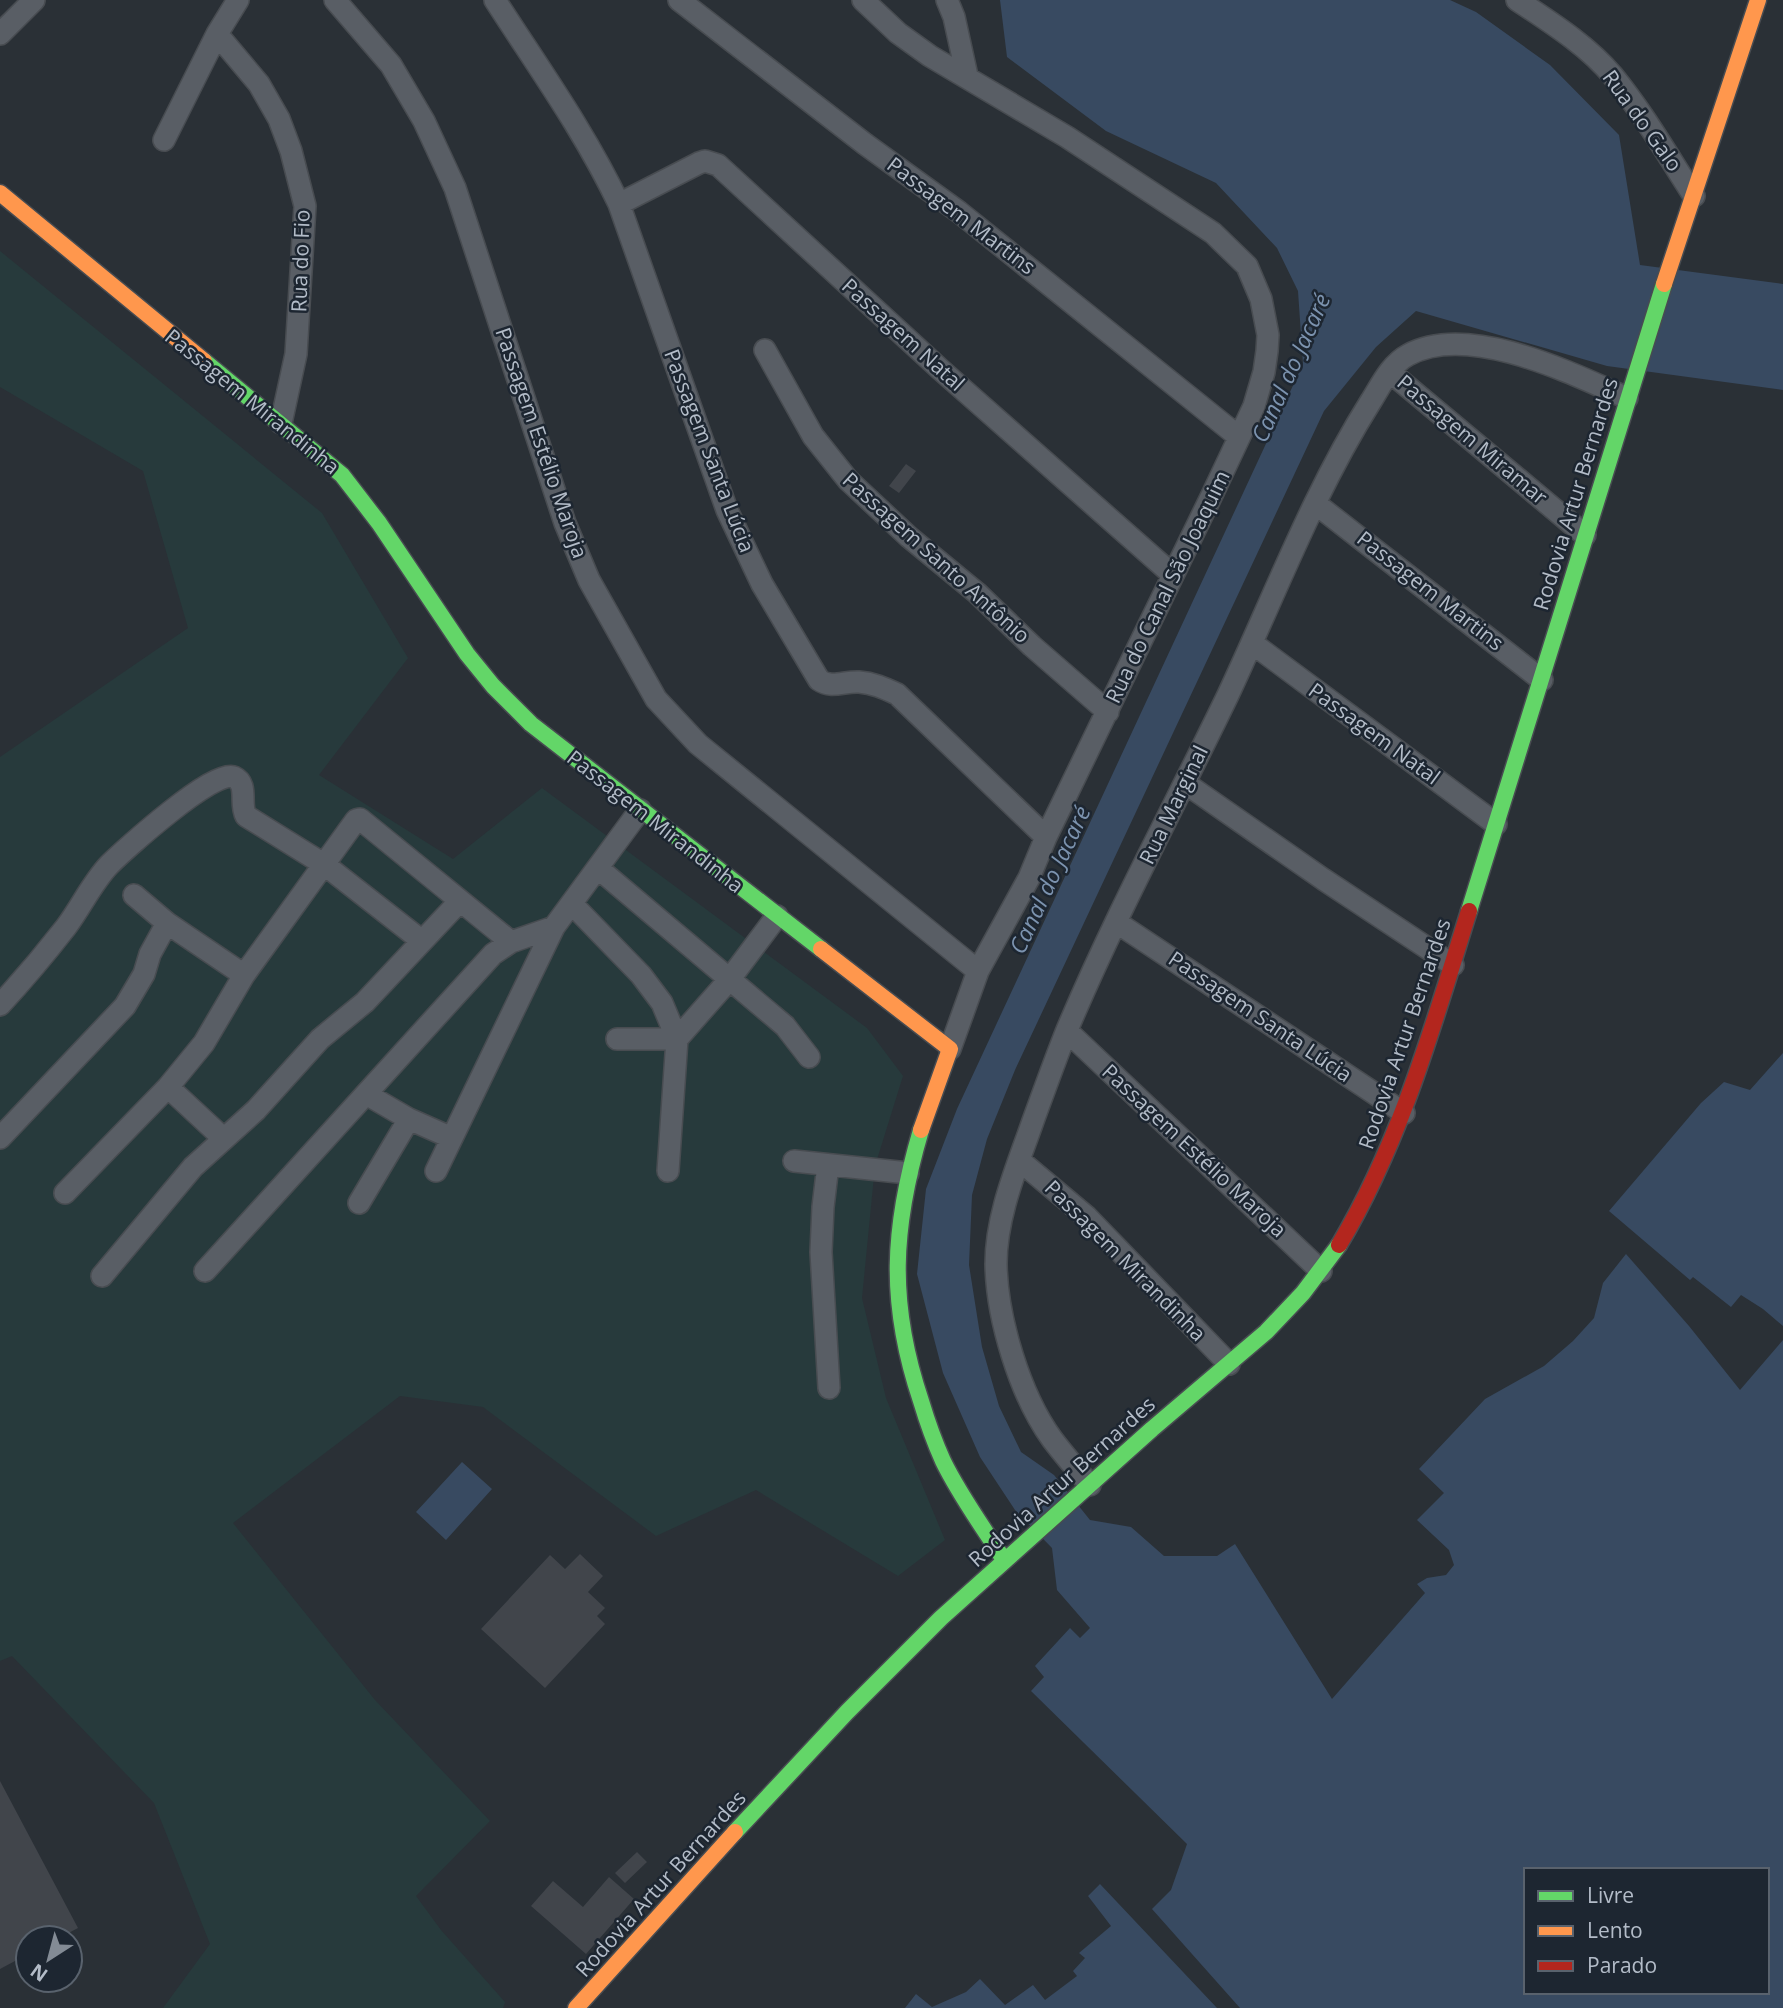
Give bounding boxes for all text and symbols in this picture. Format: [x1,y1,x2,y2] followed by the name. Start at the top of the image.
[1597,64,1689,177] street label: Rua do Galo
[882,150,1041,280] street label: Passagem Martins
[284,209,316,313] street label: Rua do Fio
[836,272,971,397] street label: Passagem Natal
[1243,288,1337,447] water label: Canal do Jacaré
[160,322,346,480] street label: Passagem Mirandinha
[489,323,595,562] street label: Passagem Estélio Maroja
[658,345,762,556] street label: Passagem Santa Lúcia
[1392,368,1554,511] street label: Passagem Miramar
[1526,374,1624,614] street label: Rodovia Artur Bernardes
[1098,465,1236,708] street label: Rua do Canal São Joaquim
[837,466,1036,649] street label: Passagem Santo Antônio
[1352,524,1510,656] street label: Passagem Martins
[1303,676,1446,790] street label: Passagem Natal
[1132,741,1214,869] street label: Rua Marginal
[562,743,750,899] street label: Passagem Mirandinha
[1001,800,1098,959] water label: Canal do Jacaré
[1351,915,1457,1153] street label: Rodovia Artur Bernardes
[1163,944,1358,1088] street label: Passagem Santa Lúcia
[1096,1057,1293,1243] street label: Passagem Estélio Maroja
[1039,1174,1212,1347] street label: Passagem Mirandinha
[962,1390,1161,1573] street label: Rodovia Artur Bernardes
[569,1784,752,1983] street label: Rodovia Artur Bernardes
[1524,1868,1769,1994] legend
[1587,1881,1634,1909] text: Livre
[1587,1916,1643,1944] text: Lento
[14,1924,84,1994] north arrow
[1587,1951,1657,1979] text: Parado
[25,1958,53,1988] text: N

